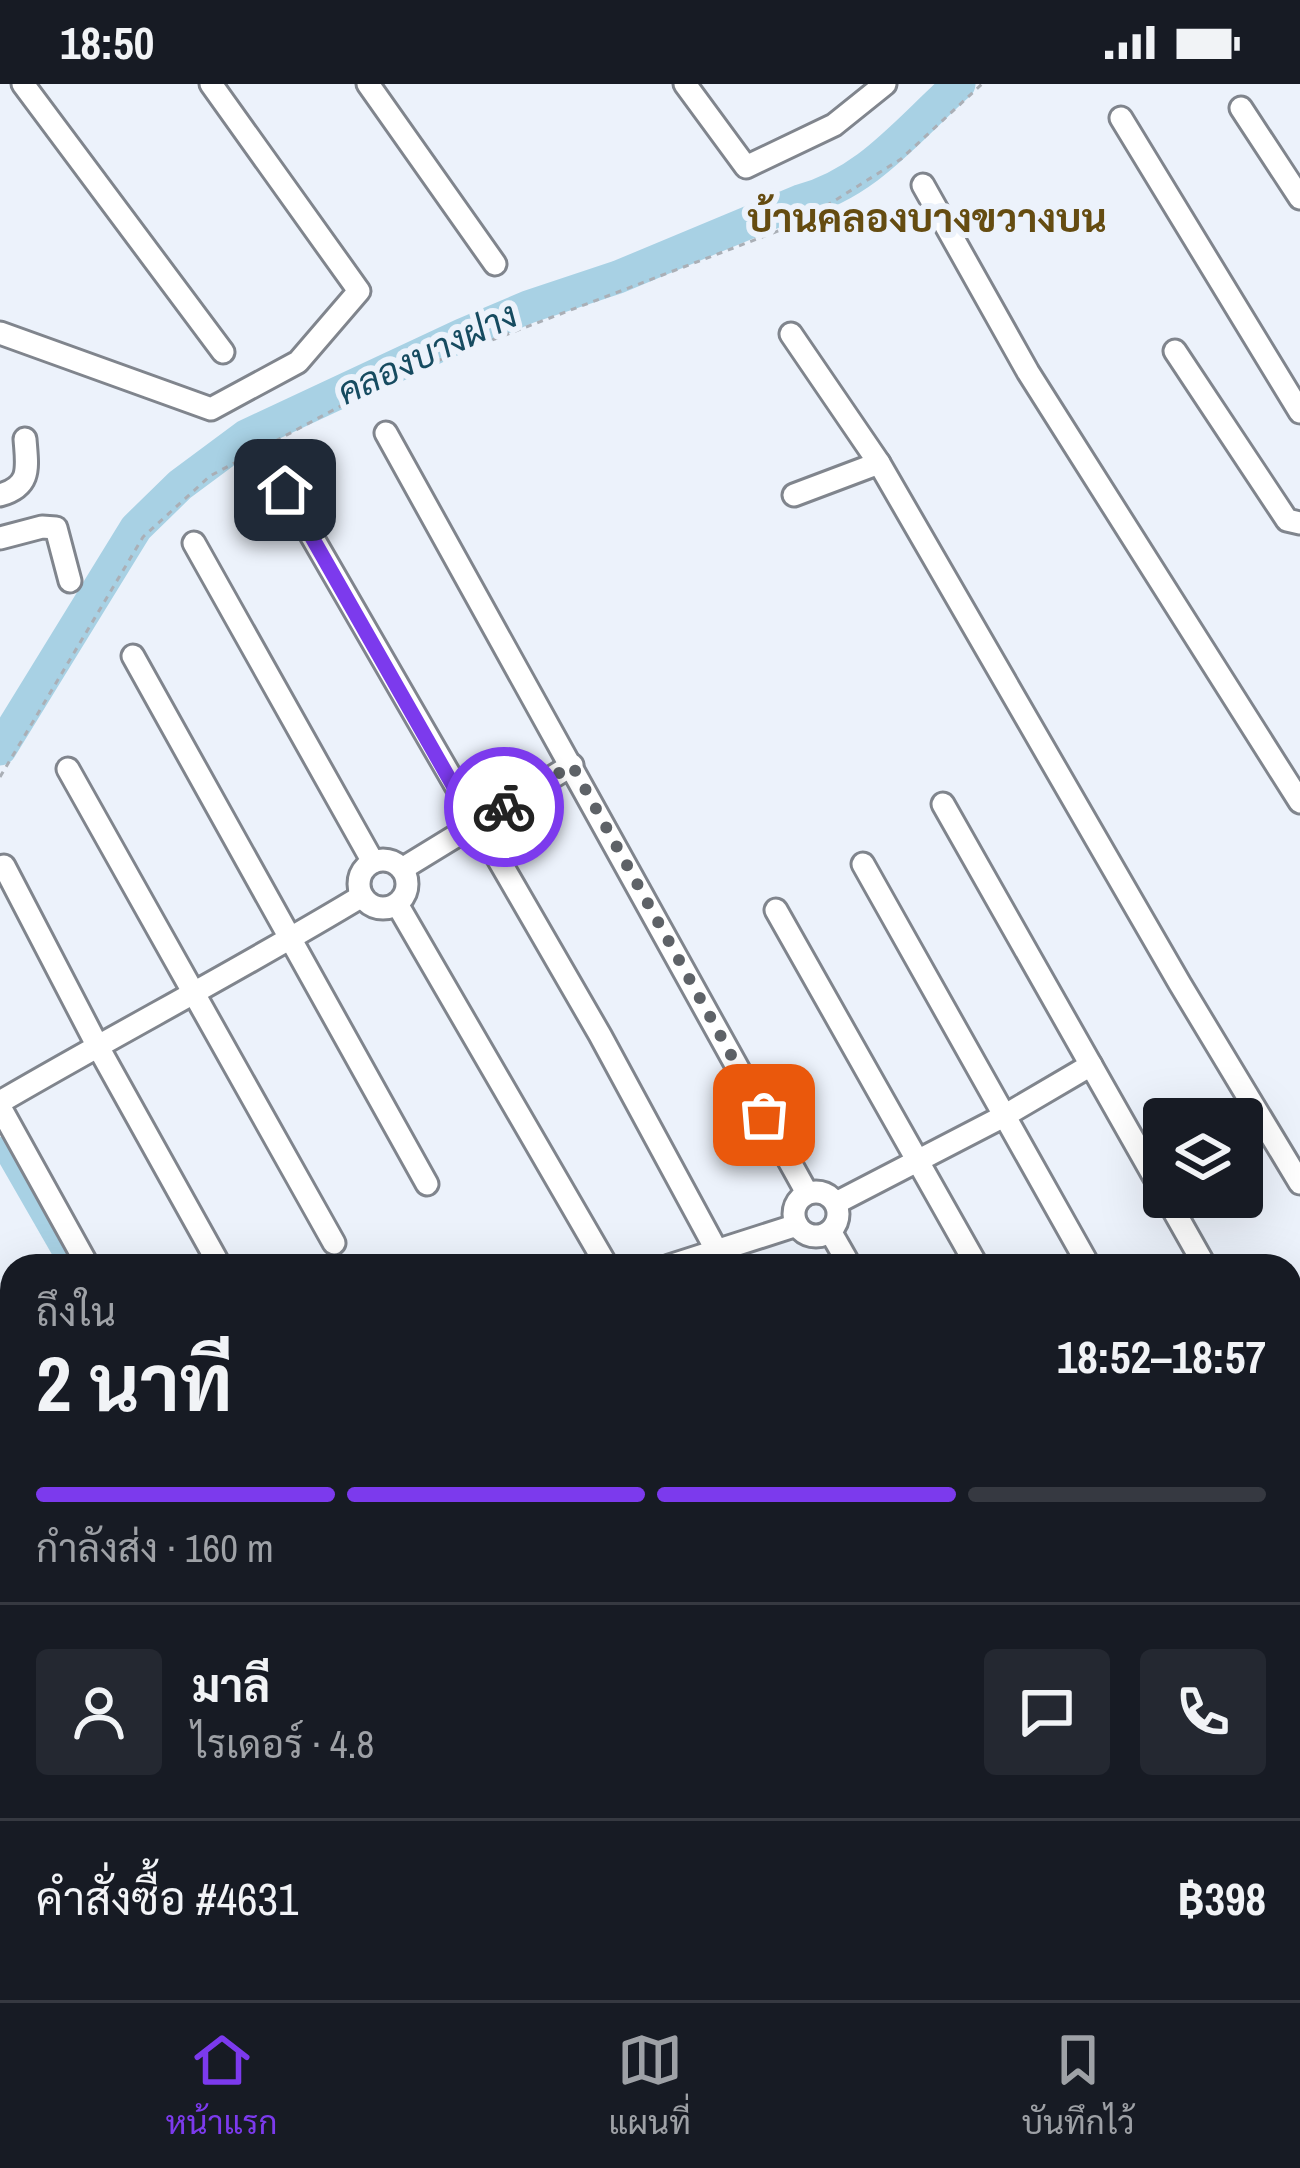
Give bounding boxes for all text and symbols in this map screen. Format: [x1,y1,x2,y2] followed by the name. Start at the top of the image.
[60,12,154,73] text: 18:50
[747,192,1107,244] district label: บ้านคลองบางขวางบน
[329,290,525,416] water label: คลองบางฝาง
[234,439,336,541] pin
[252,457,318,523] icon: home
[444,747,564,867] courier
[471,774,537,840] icon: bike
[713,1064,815,1166] pin
[731,1082,797,1148] icon: bag
[1143,1098,1263,1218] map controls
[1143,1098,1263,1218] button: layers
[36,1286,116,1338] text: ถึงใน
[1057,1326,1266,1387] text: 18:52–18:57
[36,1330,233,1435] text: 2 นาที
[36,1522,274,1574] text: กำลังส่ง · 160 m
[36,1649,162,1775] button: person
[984,1649,1110,1775] button: chat
[1140,1649,1266,1775] button: phone
[192,1655,270,1716] text: มาลี
[192,1718,374,1770] text: ไรเดอร์ · 4.8
[36,1868,299,1929] text: คำสั่งซื้อ #4631
[1177,1868,1266,1929] text: ฿398
[165,2027,278,2144] tab: หน้าแรก
[608,2027,691,2144] tab: แผนที่
[1022,2027,1135,2144] tab: บันทึกไว้

